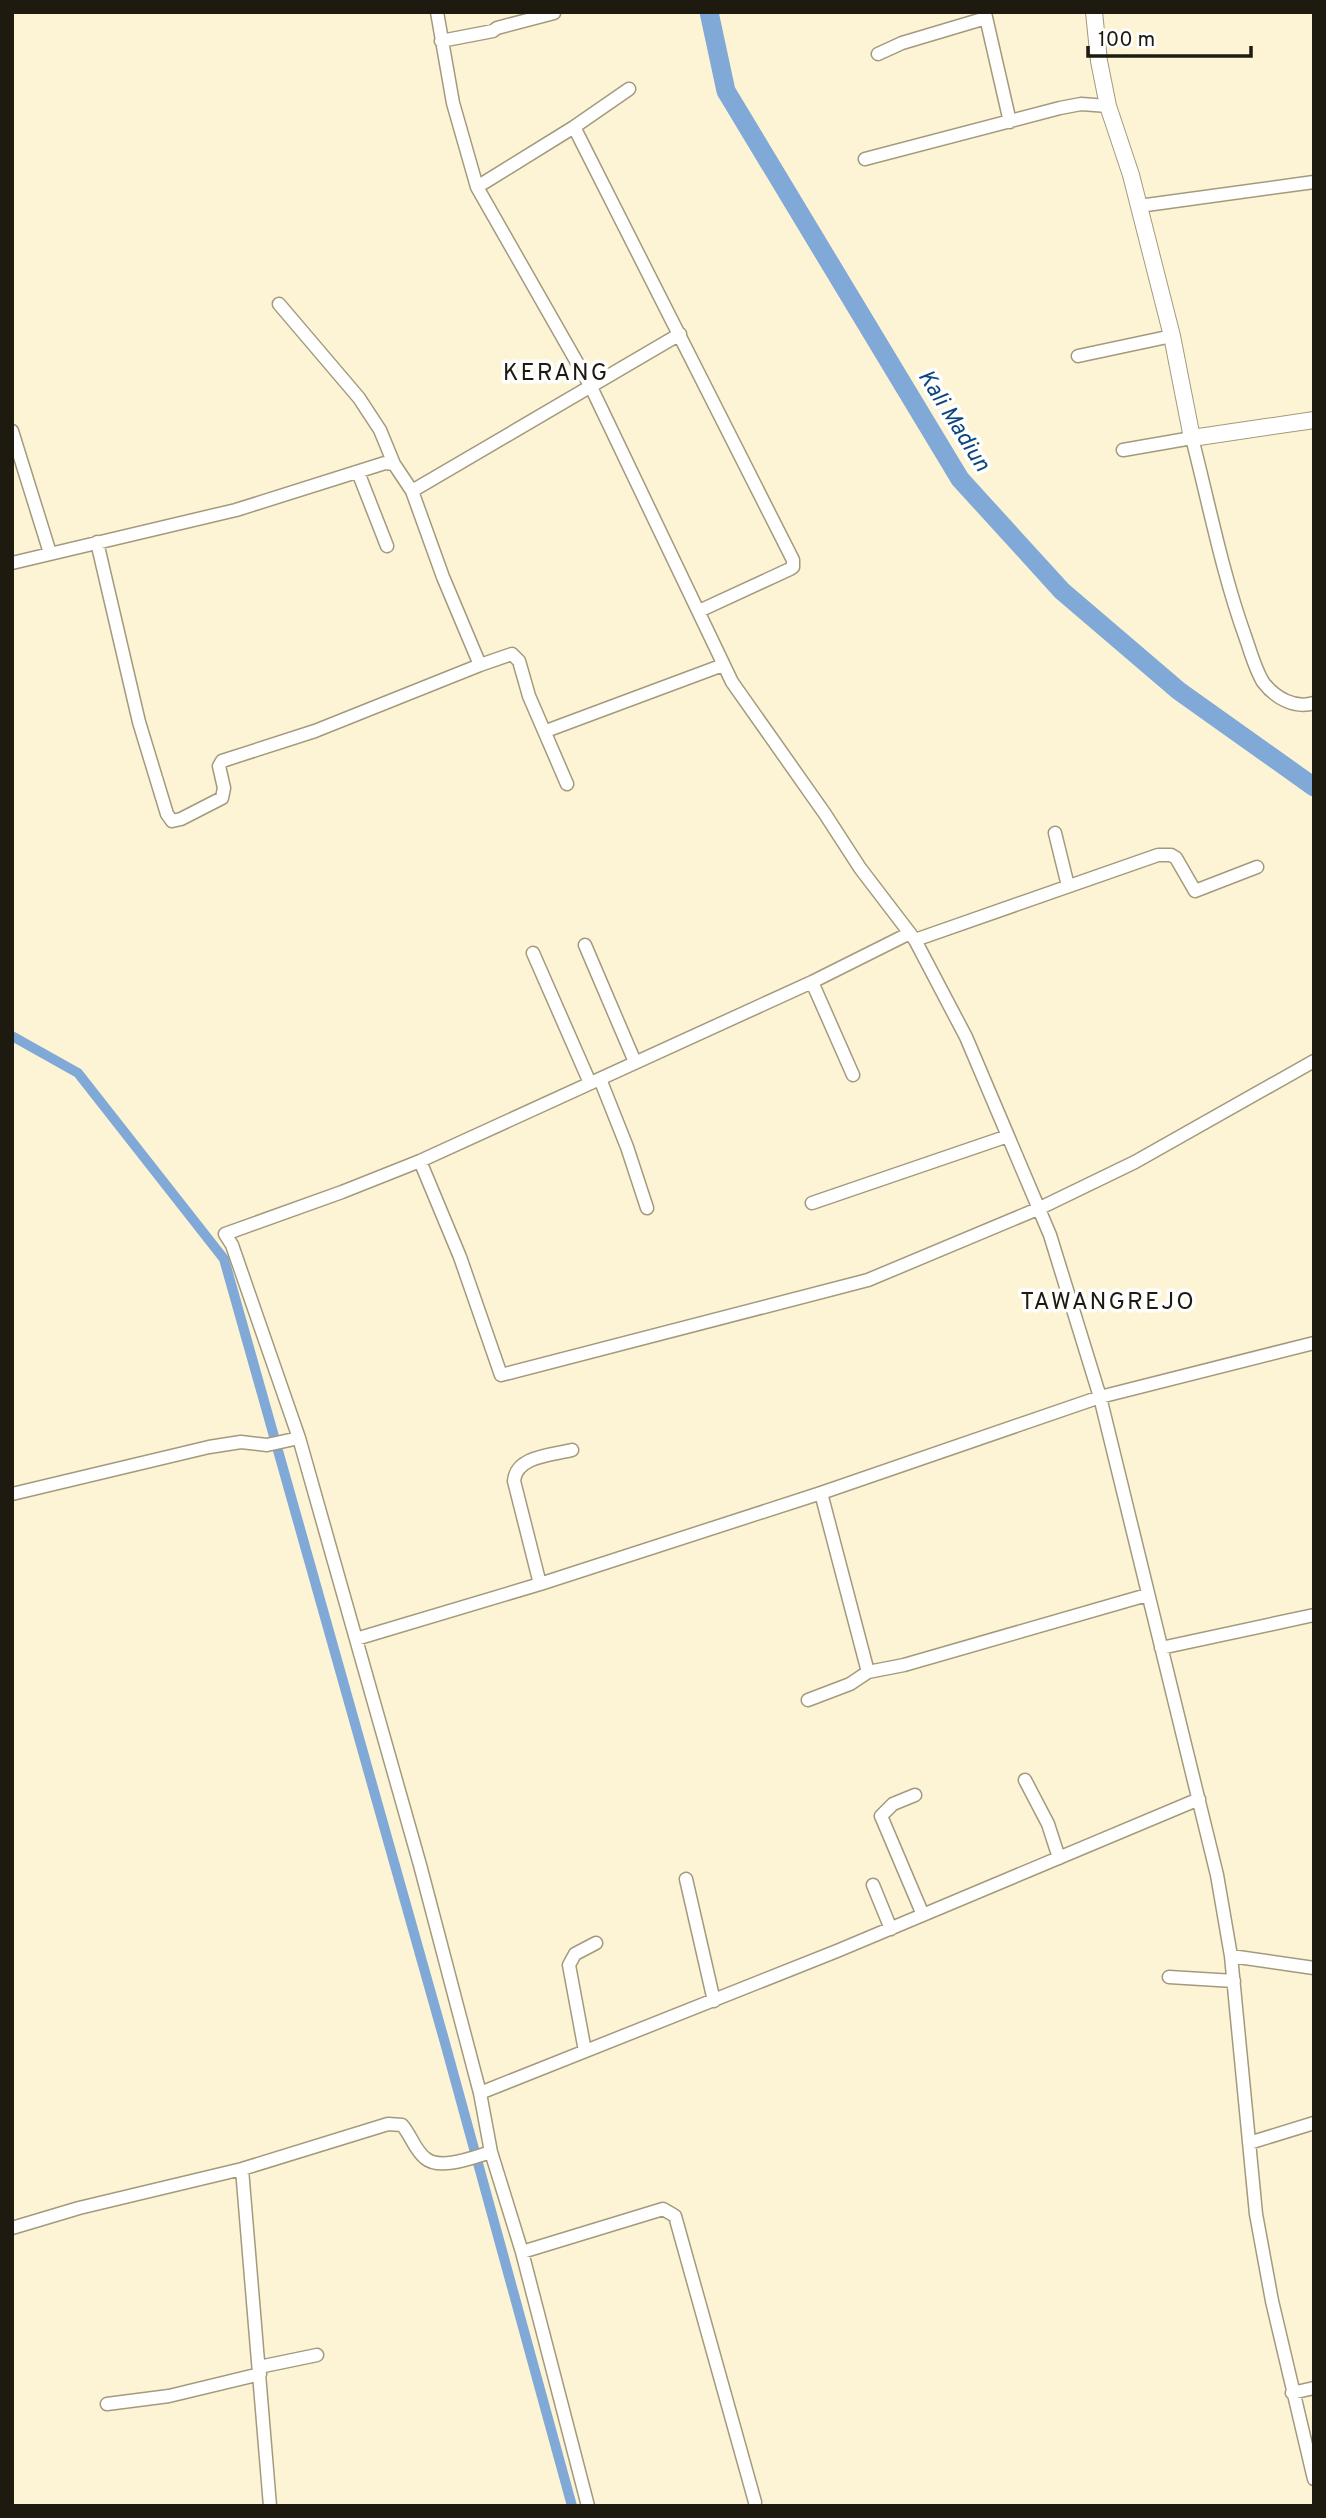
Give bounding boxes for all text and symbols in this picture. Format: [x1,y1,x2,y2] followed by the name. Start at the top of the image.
[1088,14,1251,58] scale bar
[1098,27,1155,54] text: 100 m
[503,359,609,389] district label: KERANG
[910,365,996,478] water label: Kali Madiun
[1020,1288,1196,1318] district label: TAWANGREJO

